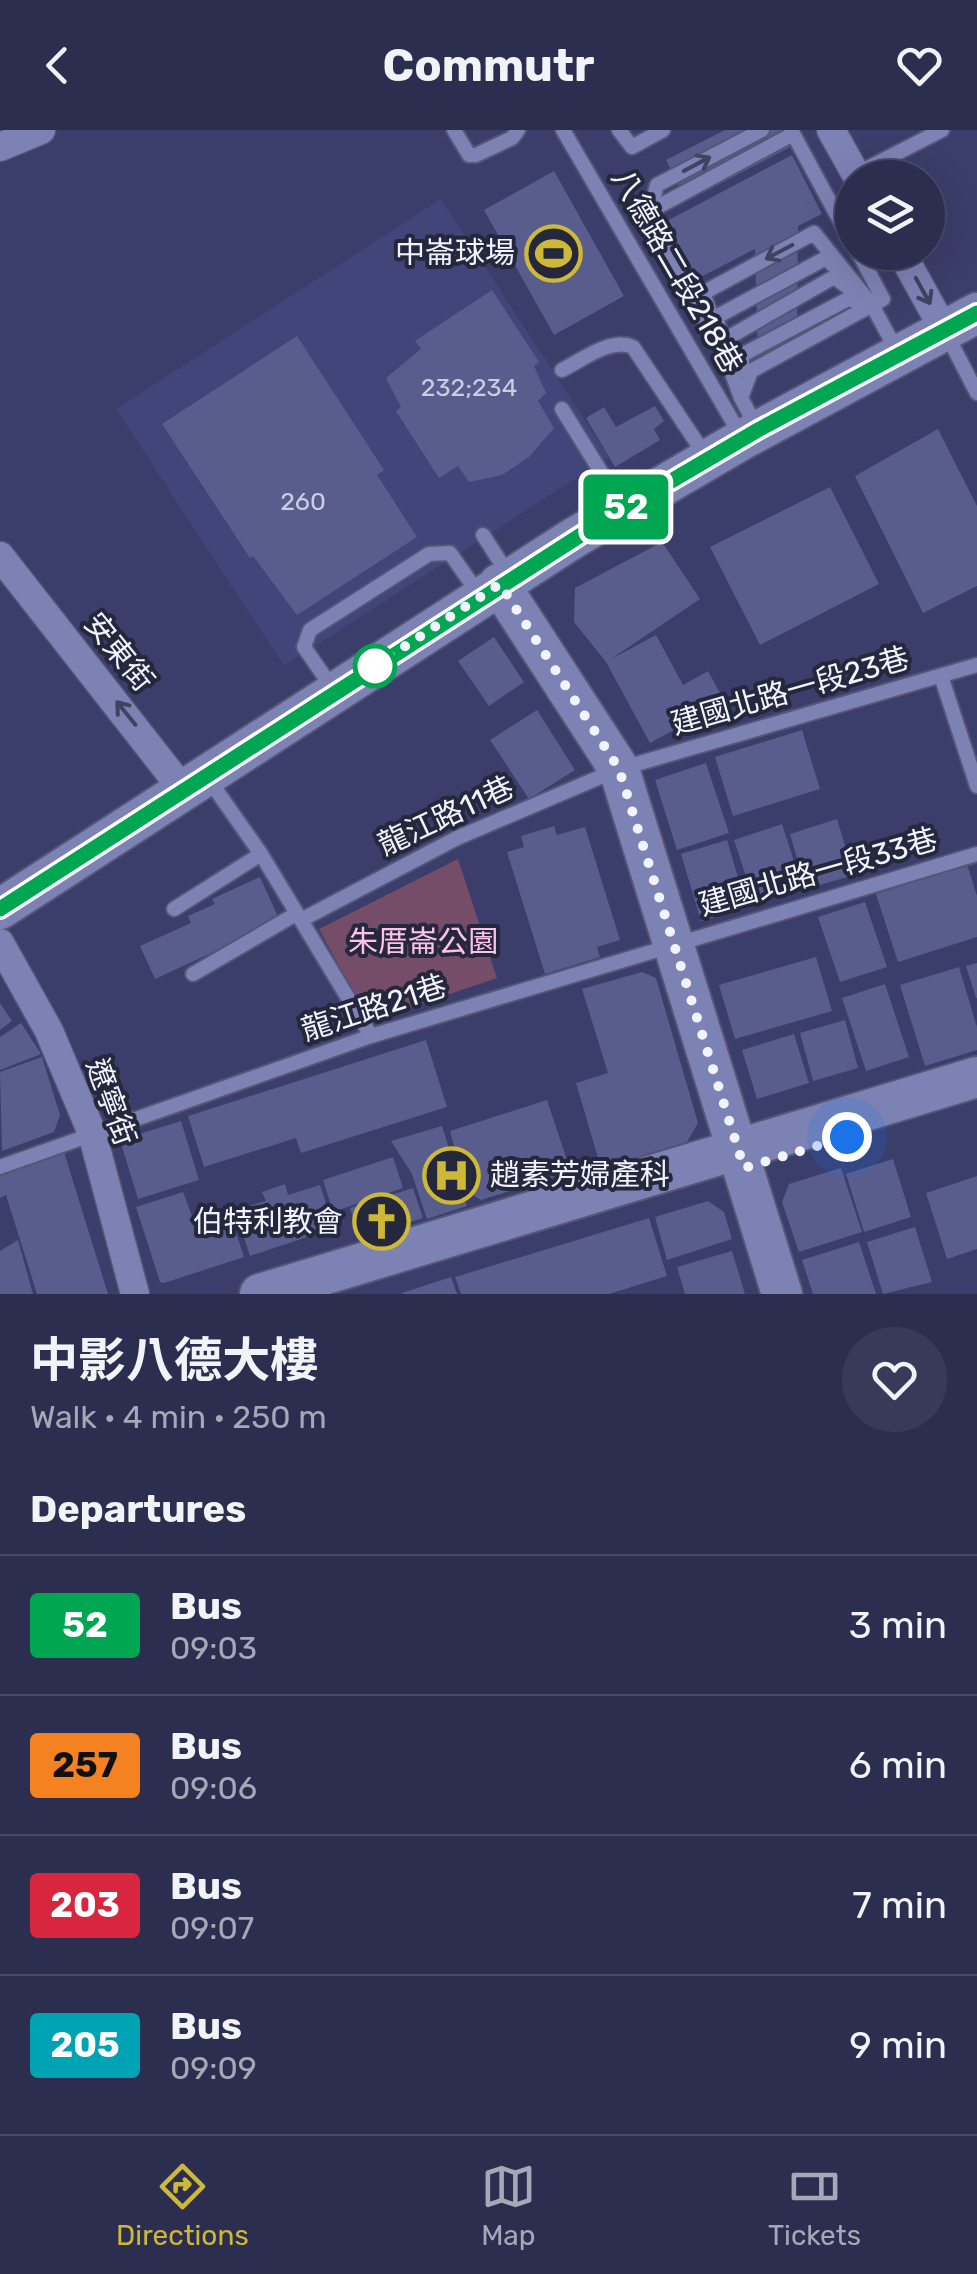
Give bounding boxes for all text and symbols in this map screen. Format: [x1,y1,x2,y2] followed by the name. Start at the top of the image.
[30,38,85,93] icon: back
[892,38,947,93] icon: heart
[383,39,594,92] text: Commutr
[682,154,712,173] one-way arrow
[835,160,945,270] map controls
[835,160,945,270] button: layers
[604,163,750,379] street label: 八德路二段218巷
[524,223,584,283] sports icon: 中崙球場
[395,235,515,271] place label: 中崙球場
[765,243,795,262] one-way arrow
[913,276,933,306] one-way arrow
[421,373,517,402] house number: 232;234
[581,474,671,540] line badge: 52
[603,486,649,528] text: 52
[280,487,326,516] house number: 260
[77,606,161,698] street label: 安東街
[667,640,913,742] street label: 建國北路一段23巷
[354,645,396,687] unlabelled marker
[115,701,137,727] one-way arrow
[372,769,520,863] street label: 龍江路11巷
[695,821,941,923] street label: 建國北路一段33巷
[348,924,498,960] park label: 朱厝崙公園
[297,968,451,1048] street label: 龍江路21巷
[79,1054,143,1150] street label: 遼寧街
[822,1112,872,1162] your location
[421,1145,481,1205] hospital icon: 趙素芳婦產科
[490,1157,670,1193] place label: 趙素芳婦產科
[352,1192,412,1252] church icon: 伯特利教會
[193,1204,343,1240] place label: 伯特利教會
[842,1327,947,1432] button: heart
[30,1332,318,1389] text: 中影八德大樓
[30,1398,327,1436] text: Walk · 4 min · 250 m
[30,1486,246,1532] text: Departures
[170,1583,242,1629] text: Bus
[849,1602,947,1648] text: 3 min
[62,1604,108,1646] text: 52
[170,1629,257,1667] text: 09:03
[170,1723,242,1769] text: Bus
[849,1742,947,1788] text: 6 min
[52,1744,118,1786] text: 257
[170,1769,257,1807] text: 09:06
[170,1863,242,1909] text: Bus
[852,1882,947,1928] text: 7 min
[50,1884,120,1926] text: 203
[170,1909,254,1947] text: 09:07
[170,2003,242,2049] text: Bus
[849,2022,947,2068] text: 9 min
[50,2024,120,2066] text: 205
[170,2049,257,2087] text: 09:09
[116,2159,249,2252] tab: Directions
[481,2159,536,2252] tab: Map
[768,2159,861,2252] tab: Tickets

